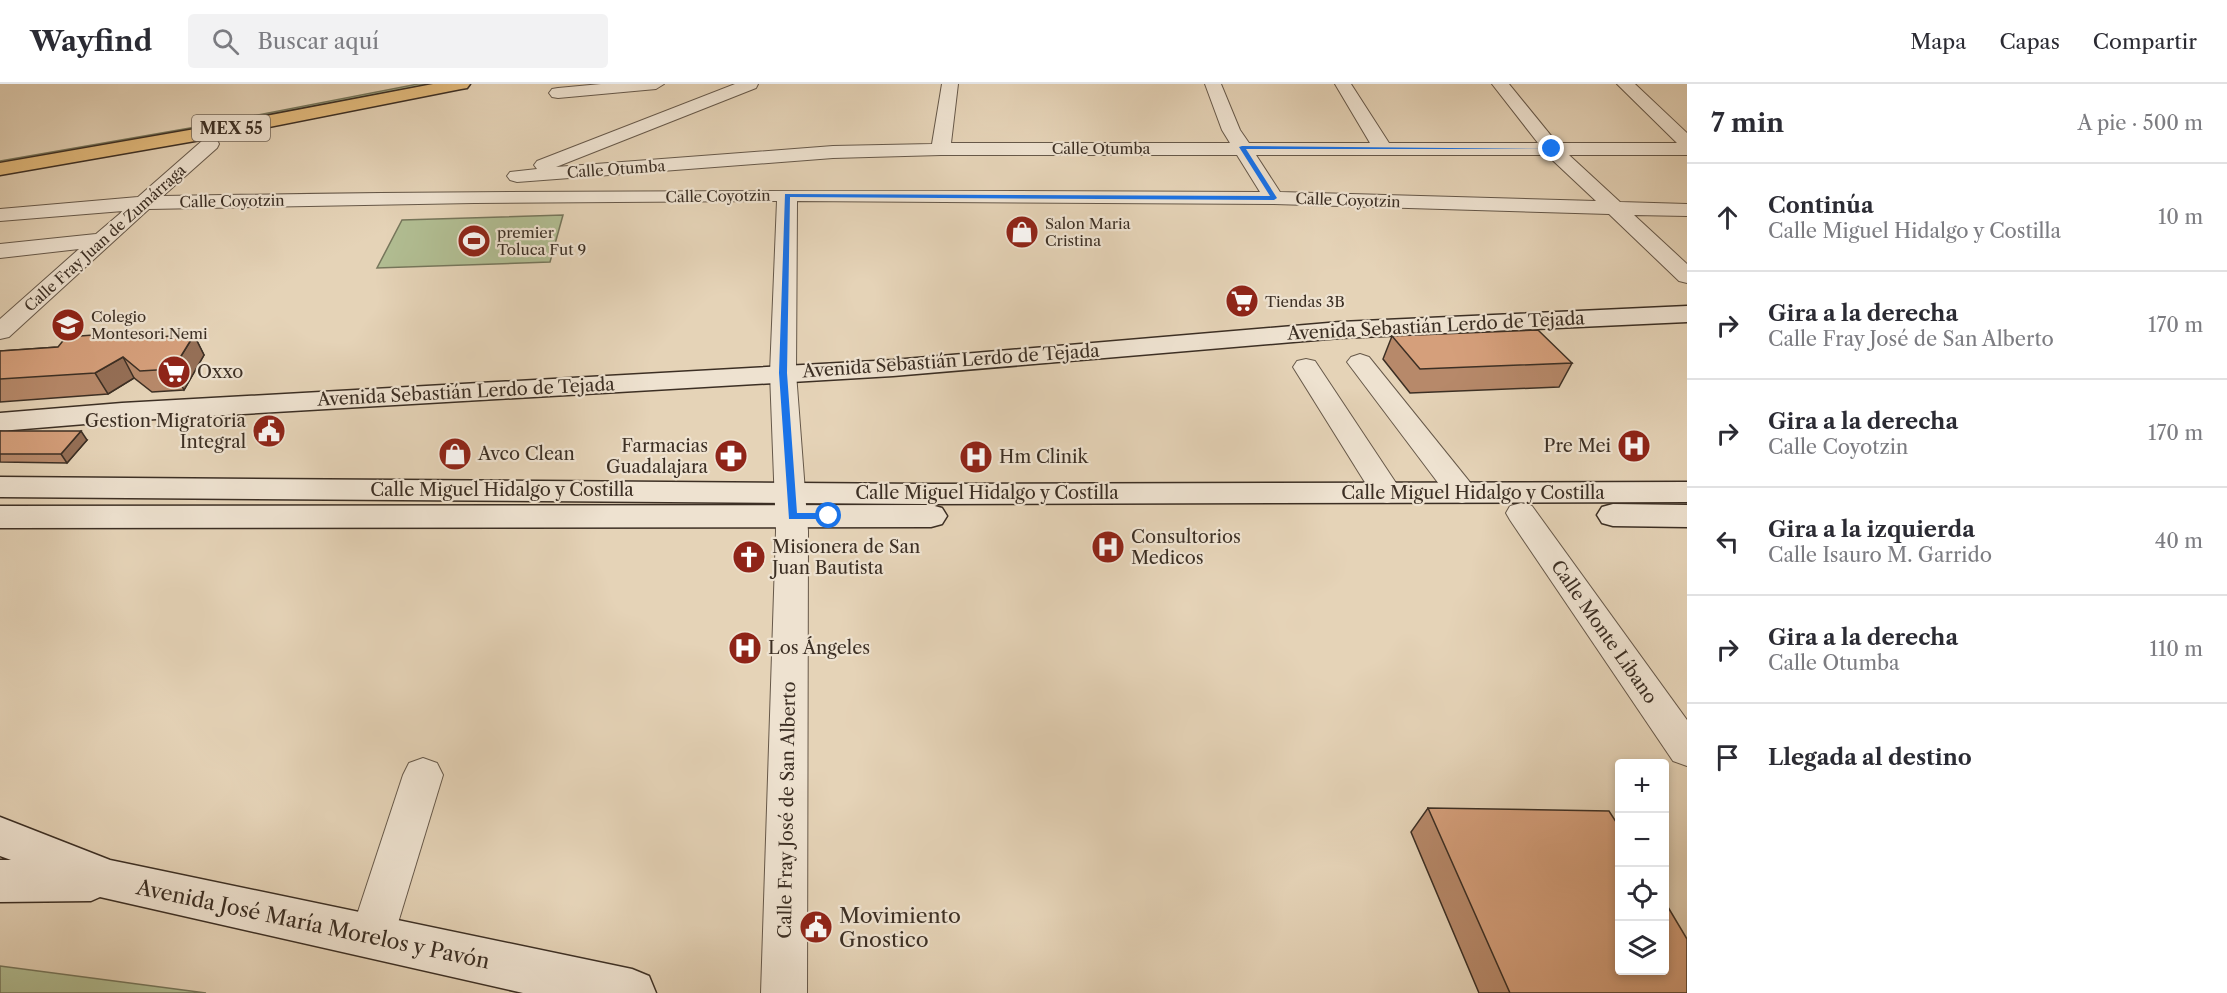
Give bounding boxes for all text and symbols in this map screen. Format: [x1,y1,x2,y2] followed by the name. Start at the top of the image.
[188,14,608,68] search box
[30,24,152,58] text: Wayfind
[209,25,242,58] icon: search
[257,28,379,55] text: Buscar aquí
[1910,29,1966,54] text: Mapa
[1999,29,2060,54] text: Capas
[2093,29,2197,54] text: Compartir
[1711,107,1784,139] text: 7 min
[2078,111,2203,135] text: A pie · 500 m
[192,115,270,141] road number: MEX 55
[1538,135,1564,161] route end
[1052,139,1150,158] street label: Calle Otumba
[566,156,666,182] street label: Calle Otumba
[20,160,190,316] street label: Calle Fray Juan de Zumárraga
[665,186,771,206] street label: Calle Coyotzin
[1295,189,1402,211] street label: Calle Coyotzin
[179,191,285,211] street label: Calle Coyotzin
[1768,192,1874,219] text: Continúa
[1711,201,1744,234] icon: ahead
[2158,205,2203,229] text: 10 m
[1004,214,1040,250] shop icon: Salon Maria Cristina
[1045,214,1131,250] place label: Salon Maria Cristina
[1768,219,2061,243] text: Calle Miguel Hidalgo y Costilla
[456,223,492,259] sports icon: premier Toluca Fut 9
[497,223,586,259] place label: premier Toluca Fut 9
[1224,283,1260,319] supermarket icon: Tiendas 3B
[1265,292,1345,311] place label: Tiendas 3B
[1768,300,1958,327] text: Gira a la derecha
[50,307,86,343] school or university icon: Colegio Montesori Nemi
[91,307,208,343] place label: Colegio Montesori Nemi
[1286,307,1586,345] street label: Avenida Sebastián Lerdo de Tejada
[1711,309,1744,342] icon: right
[2148,313,2203,337] text: 170 m
[1768,327,2054,351] text: Calle Fray José de San Alberto
[801,340,1101,382] street label: Avenida Sebastián Lerdo de Tejada
[156,354,192,390] supermarket icon: Oxxo
[197,361,243,383] place label: Oxxo
[316,373,616,411] street label: Avenida Sebastián Lerdo de Tejada
[1768,408,1958,435] text: Gira a la derecha
[85,410,246,453] place label: Gestion Migratoria Integral
[251,413,287,449] public building icon: Gestion Migratoria Integral
[1711,417,1744,450] icon: right
[2148,421,2203,445] text: 170 m
[1616,428,1652,464] hospital icon: Pre Mei
[606,435,709,478] place label: Farmacias Guadalajara
[1544,435,1612,457] place label: Pre Mei
[1768,435,1908,459] text: Calle Coyotzin
[437,436,473,472] shop icon: Avco Clean
[713,438,749,474] pharmacy icon: Farmacias Guadalajara
[958,439,994,475] hospital icon: Hm Clinik
[477,443,575,465] place label: Avco Clean
[999,446,1089,468] place label: Hm Clinik
[370,479,634,501] street label: Calle Miguel Hidalgo y Costilla
[855,482,1119,504] street label: Calle Miguel Hidalgo y Costilla
[1341,482,1605,504] street label: Calle Miguel Hidalgo y Costilla
[815,502,841,528] route start
[1768,516,1975,543] text: Gira a la izquierda
[1711,525,1744,558] icon: left
[1131,526,1241,569] place label: Consultorios Medicos
[1090,529,1126,565] hospital icon: Consultorios Medicos
[2155,529,2203,553] text: 40 m
[769,536,920,579] place label: Misionera de San Juan Bautista
[731,539,767,575] church icon: Misionera de San Juan Bautista
[1768,543,1992,567] text: Calle Isauro M. Garrido
[1546,556,1662,708] street label: Calle Monte Líbano
[1768,624,1958,651] text: Gira a la derecha
[727,630,763,666] hospital icon: Los Ángeles
[1711,633,1744,666] icon: right
[768,636,870,659] place label: Los Ángeles
[2150,637,2203,661] text: 110 m
[1768,651,1900,675] text: Calle Otumba
[774,681,800,939] street label: Calle Fray José de San Alberto
[1711,741,1744,774] icon: arrive
[1768,744,1972,771] text: Llegada al destino
[1615,759,1669,975] map controls
[1615,759,1669,813] button: +
[1615,813,1669,867] button: −
[1615,867,1669,921] button: locate
[133,874,492,974] street label: Avenida José María Morelos y Pavón
[839,903,961,952] place label: Movimiento Gnostico
[798,909,834,945] public building icon: Movimiento Gnostico
[1615,921,1669,975] button: layers

